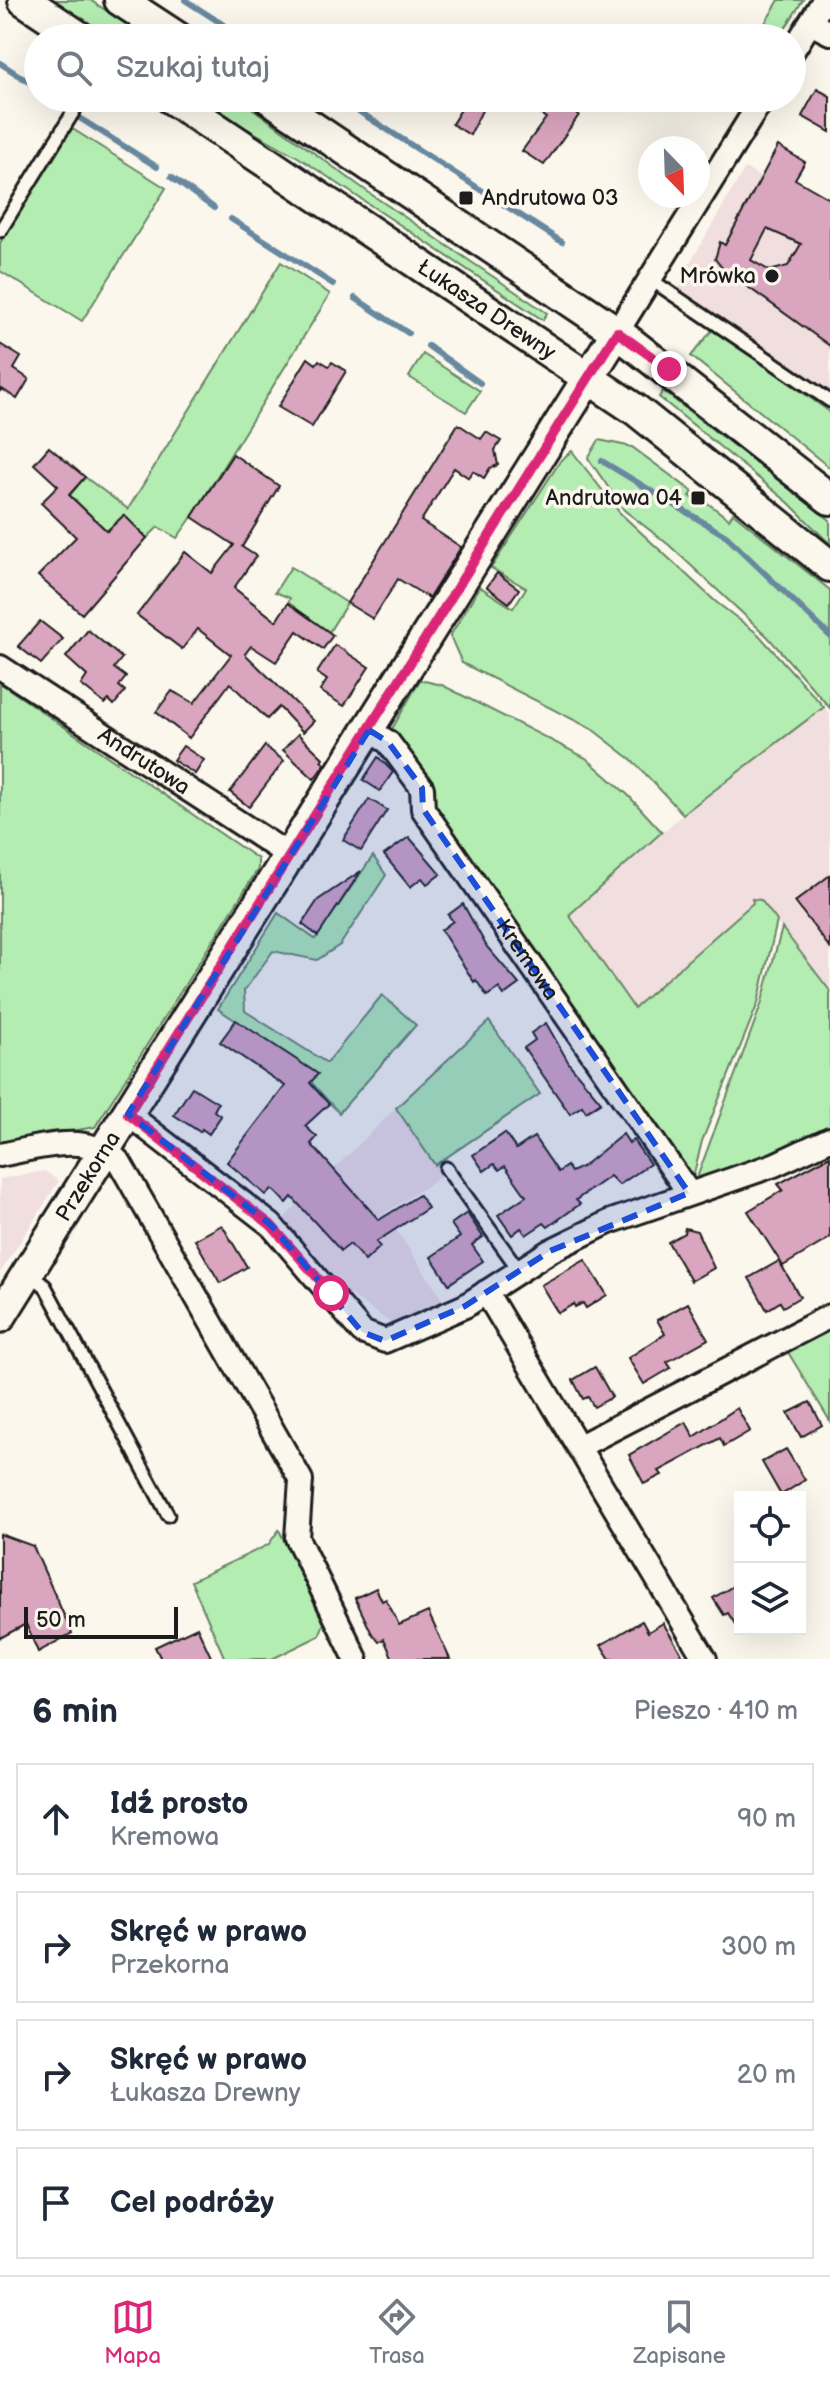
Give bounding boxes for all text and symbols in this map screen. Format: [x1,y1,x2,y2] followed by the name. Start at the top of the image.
[24,24,806,112] search box
[52,46,96,90] icon: search
[116,50,270,86] text: Szukaj tutaj
[638,136,710,208] north arrow
[482,185,619,212] place label: Andrutowa 03
[457,189,475,207] marker: Andrutowa 03
[412,254,561,366] street label: Łukasza Drewny
[679,263,756,290] place label: Mrówka
[763,267,781,285] marker: Mrówka
[651,351,687,387] route end
[546,485,683,512] place label: Andrutowa 04
[689,489,707,507] marker: Andrutowa 04
[93,721,195,801] street label: Andrutowa
[490,914,565,1005] street label: Kremowa
[50,1126,126,1226] street label: Przekorna
[313,1275,349,1311] route start
[734,1491,806,1635] map controls
[734,1491,806,1563] button: locate
[734,1563,806,1635] button: layers
[24,1603,178,1639] scale bar
[36,1607,86,1634] text: 50 m
[32,1691,118,1732] text: 6 min
[634,1696,798,1727] text: Pieszo · 410 m
[110,1786,248,1822] text: Idź prosto
[34,1797,78,1841] icon: ahead
[737,1804,796,1835] text: 90 m
[110,1822,219,1853] text: Kremowa
[110,1914,307,1950] text: Skręć w prawo
[34,1925,78,1969] icon: right
[721,1932,796,1963] text: 300 m
[110,1950,229,1981] text: Przekorna
[110,2042,307,2078] text: Skręć w prawo
[34,2053,78,2097] icon: right
[737,2060,796,2091] text: 20 m
[110,2078,300,2109] text: Łukasza Drewny
[34,2181,78,2225] icon: arrive
[110,2185,274,2221] text: Cel podróży
[104,2295,161,2370] tab: Mapa
[369,2295,425,2370] tab: Trasa
[633,2295,726,2370] tab: Zapisane

